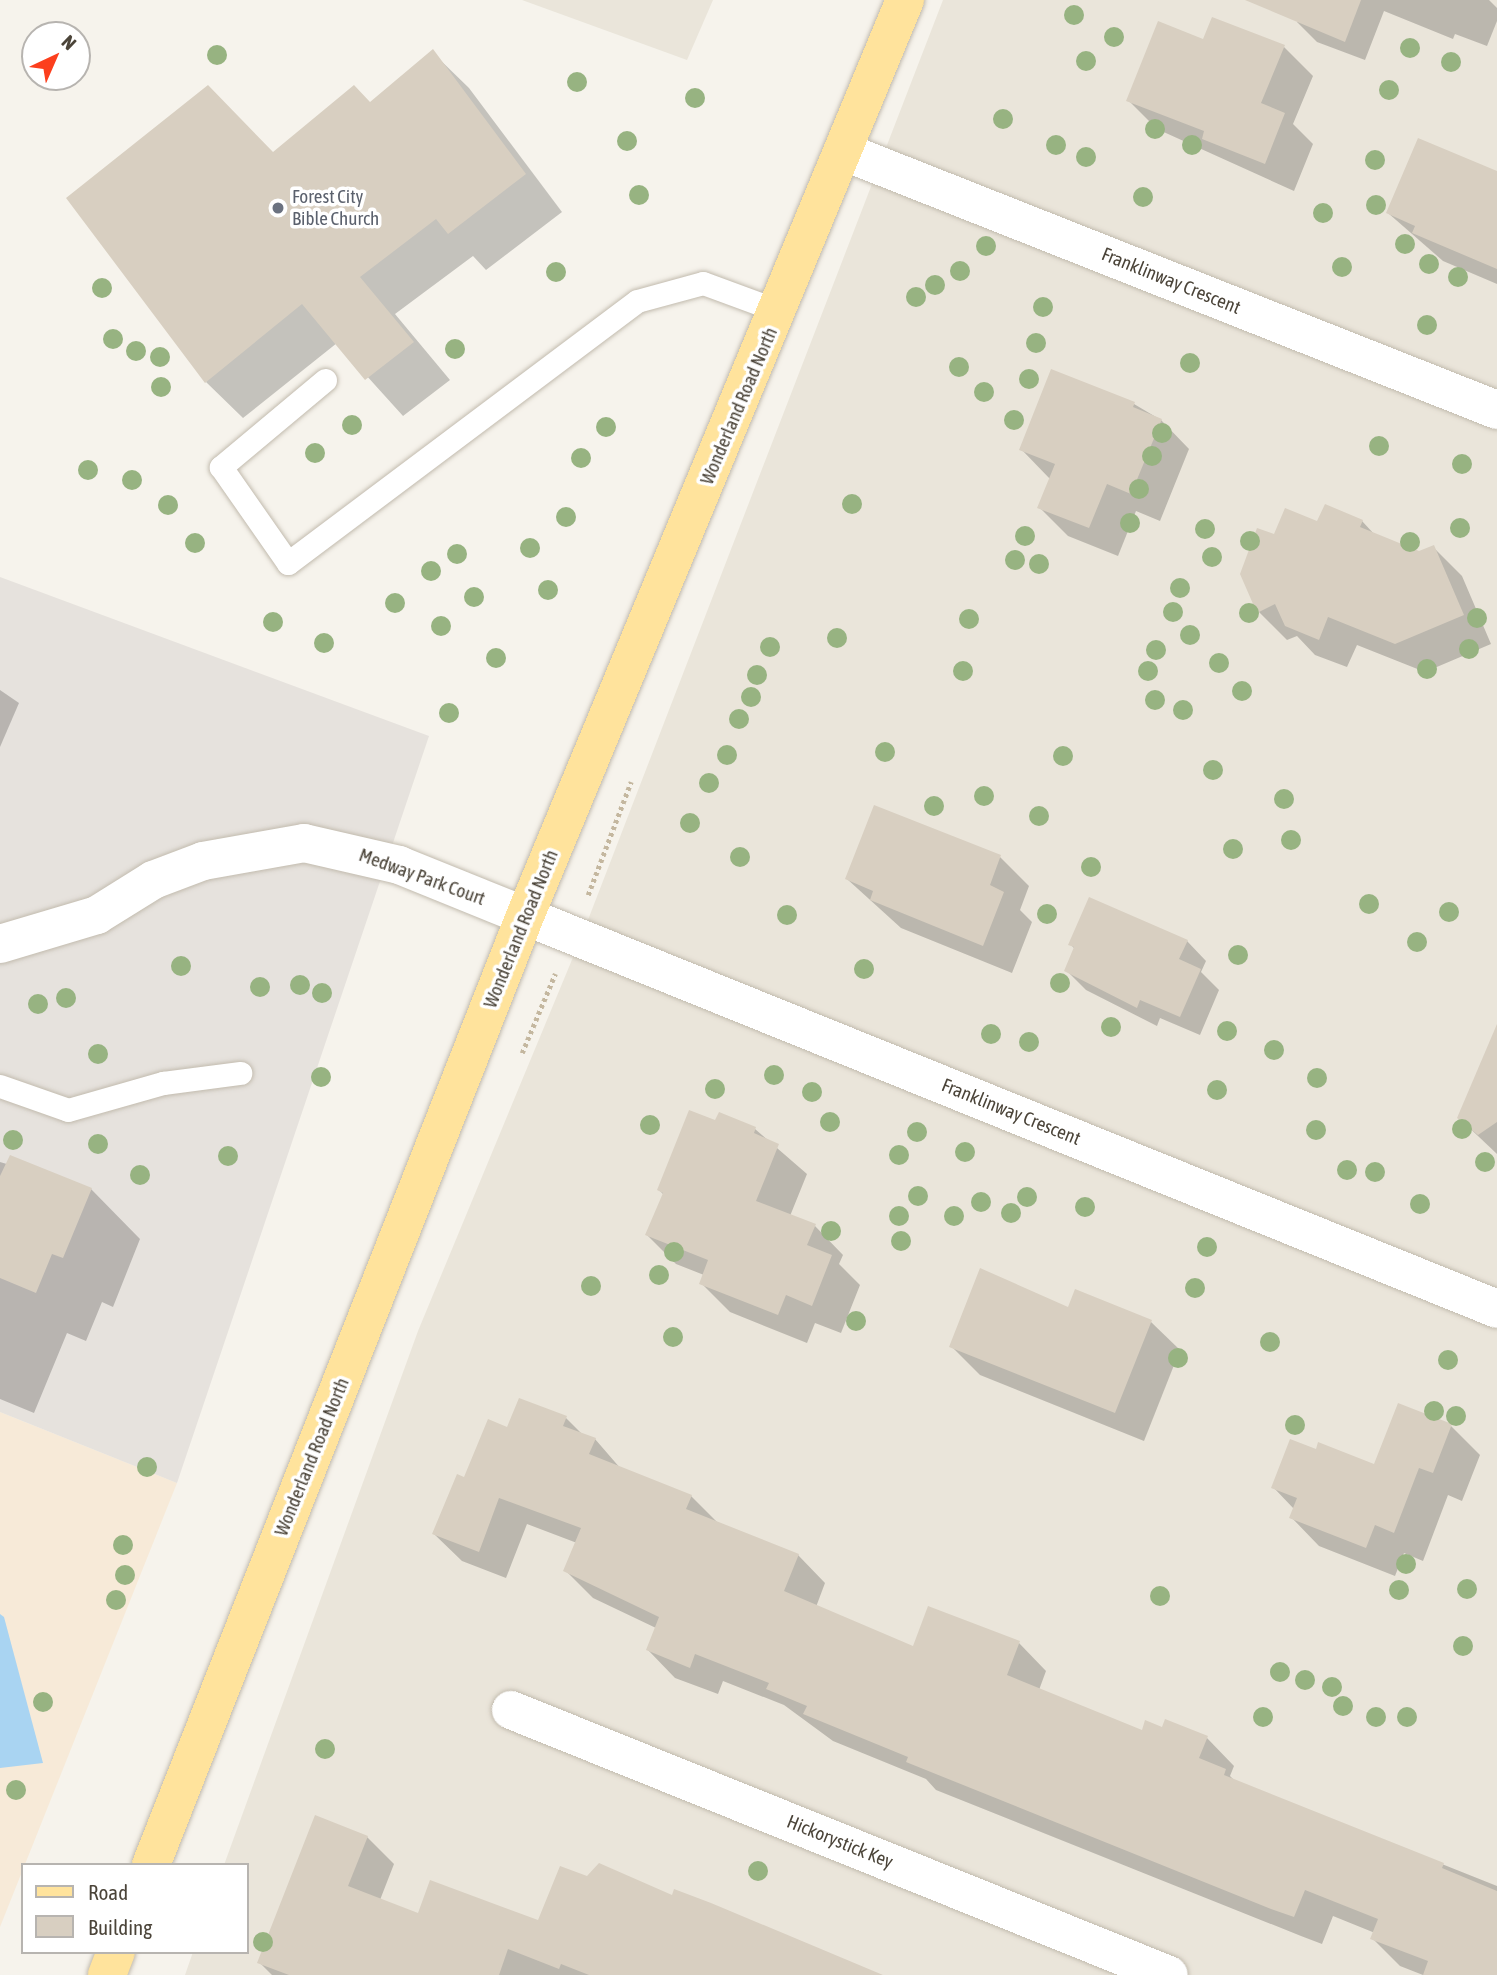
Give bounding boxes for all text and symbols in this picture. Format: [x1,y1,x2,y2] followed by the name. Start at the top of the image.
[21,21,91,91] north arrow
[58,31,81,54] text: N
[292,186,379,230] place label: Forest City Bible Church
[270,200,286,216] marker: Forest City Bible Church
[1098,243,1244,319] street label: Franklinway Crescent
[696,324,782,488] street label: Wonderland Road North
[356,844,488,910] street label: Medway Park Court
[479,847,563,1011] street label: Wonderland Road North
[938,1074,1084,1150] street label: Franklinway Crescent
[270,1375,354,1539] street label: Wonderland Road North
[784,1810,896,1874] street label: Hickorystick Key
[21,1863,248,1954] legend
[88,1880,128,1904] text: Road
[88,1915,152,1939] text: Building

